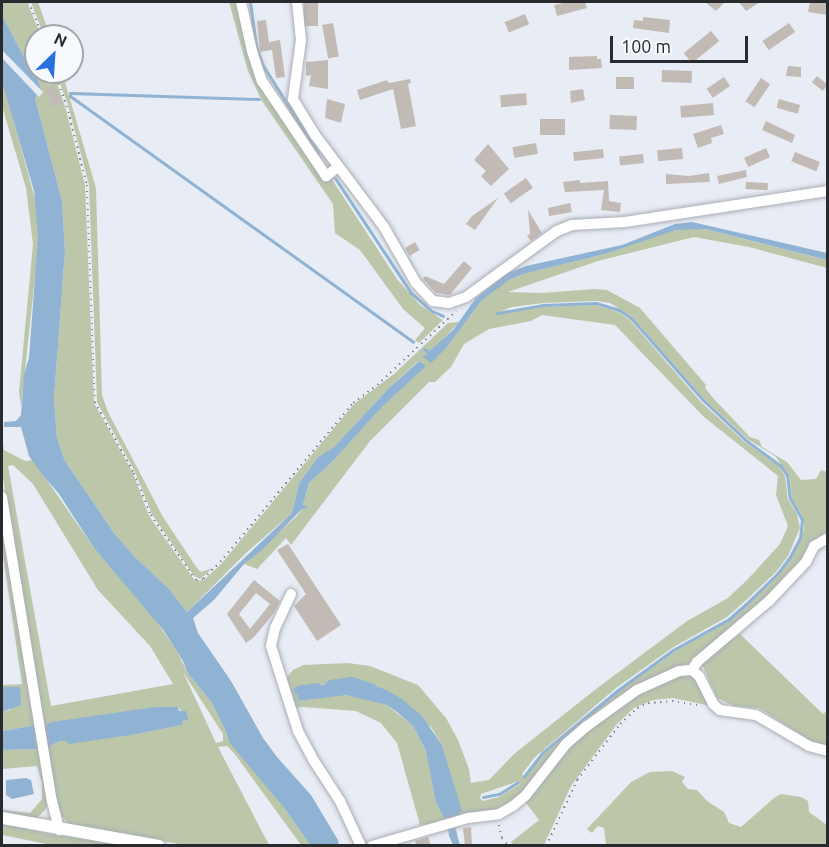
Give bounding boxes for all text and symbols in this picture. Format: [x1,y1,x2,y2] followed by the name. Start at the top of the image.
[24,24,84,84] north arrow
[613,24,751,62] scale bar
[52,29,70,50] text: N
[621,36,671,56] text: 100 m

